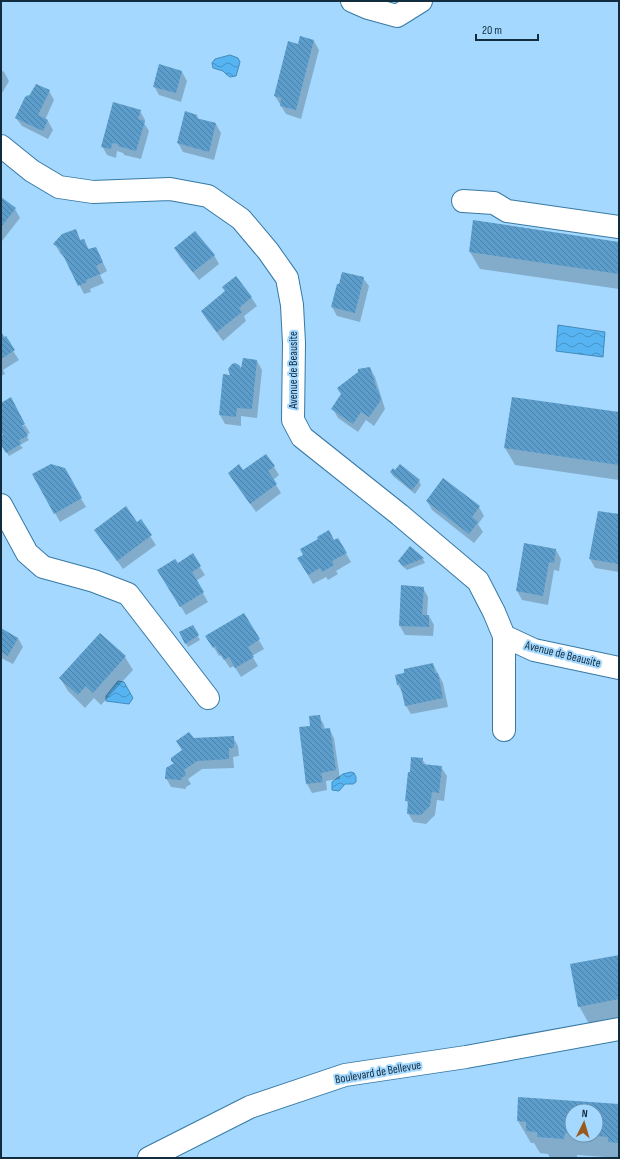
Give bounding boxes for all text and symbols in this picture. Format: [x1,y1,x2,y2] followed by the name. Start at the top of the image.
[476,16,538,42] scale bar
[482,23,502,38] text: 20 m
[286,331,301,410] street label: Avenue de Beausite
[522,638,603,671] street label: Avenue de Beausite
[334,1058,422,1087] street label: Boulevard de Bellevue
[564,1103,604,1143] north arrow
[581,1107,588,1120] text: N

